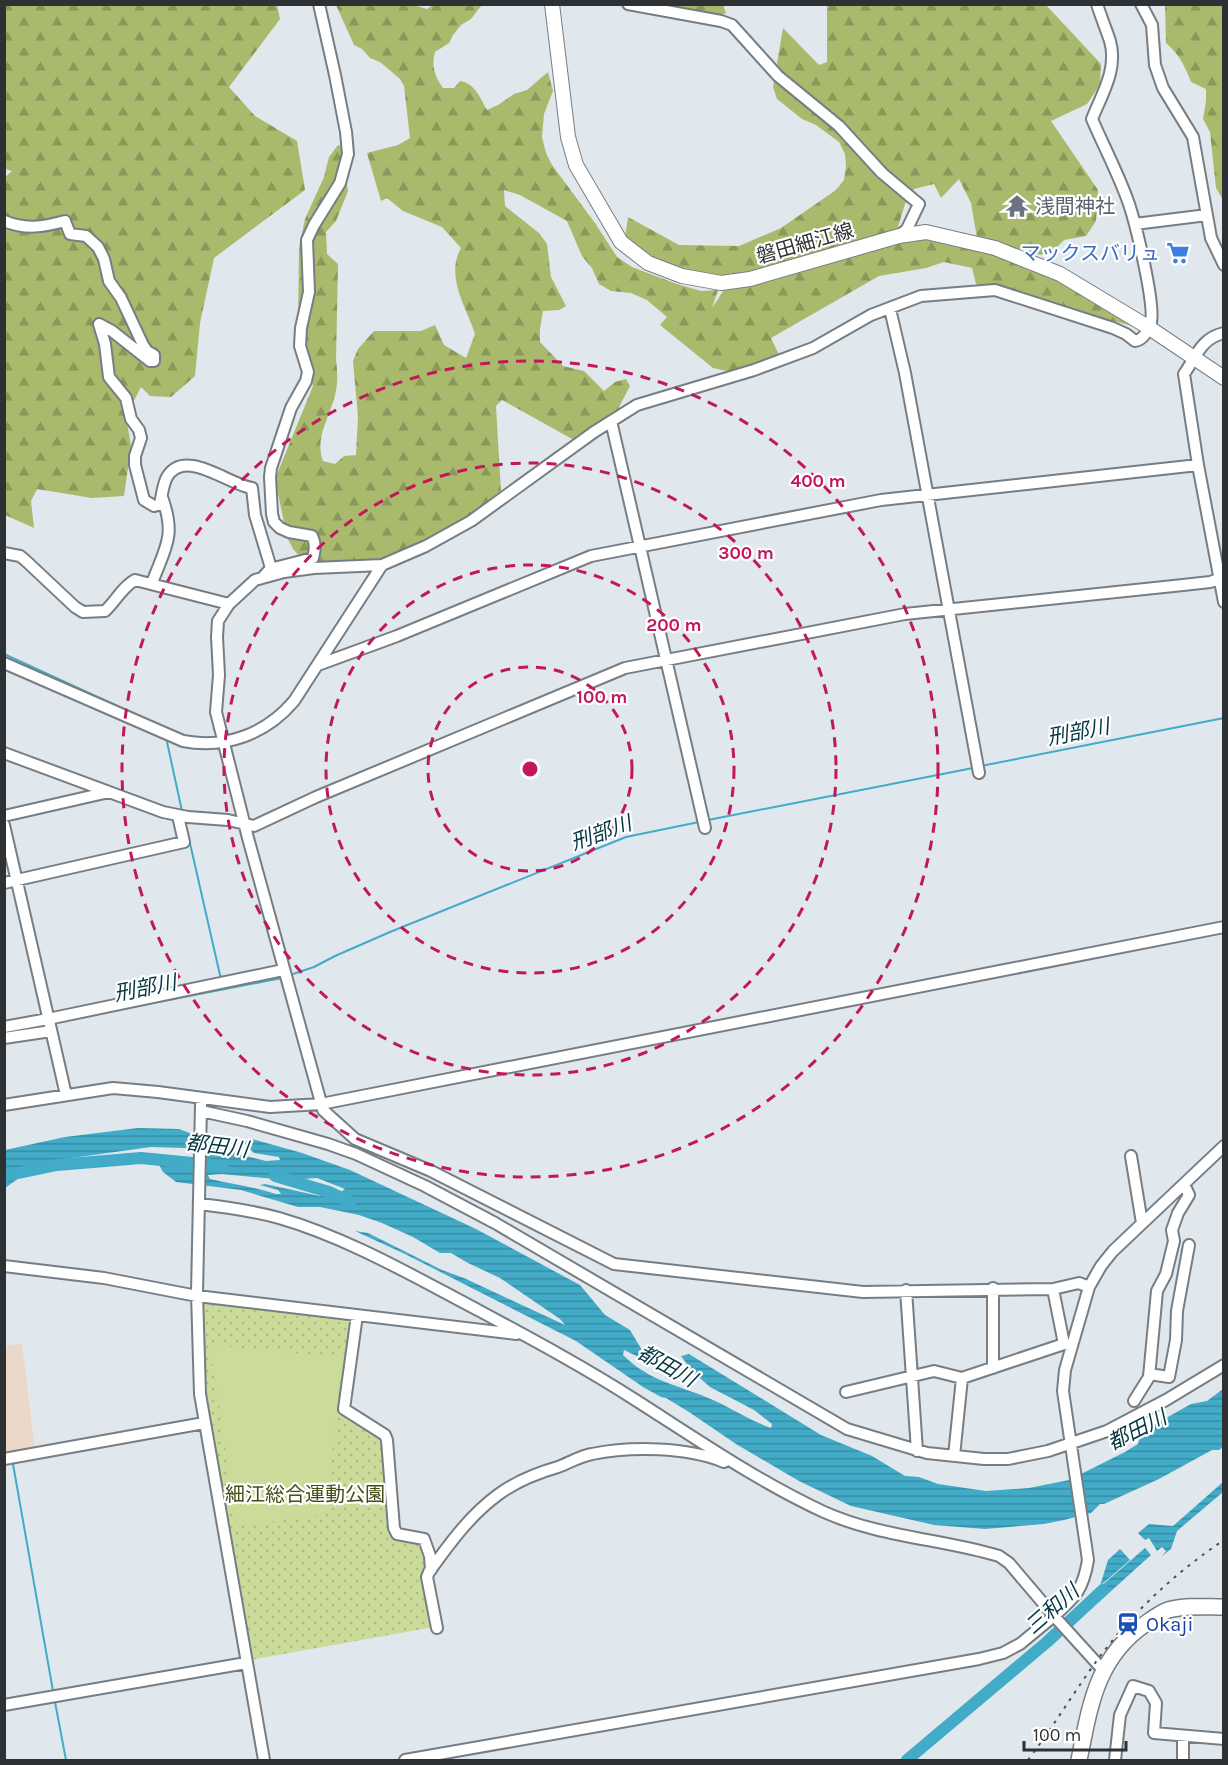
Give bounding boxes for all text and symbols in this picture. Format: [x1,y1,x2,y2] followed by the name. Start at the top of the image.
[1004,193,1030,219] temple icon: 浅間神社
[1035,195,1115,218] place label: 浅間神社
[754,219,856,268] street label: 磐田細江線
[1165,240,1191,266] supermarket icon: マックスバリュ
[1021,242,1160,265] place label: マックスバリュ
[790,470,846,492] text: 400 m
[718,542,774,564] text: 300 m
[646,614,702,636] text: 200 m
[577,686,627,708] text: 100 m
[1045,714,1113,750] water label: 刑部川
[520,759,540,779] centre of rings
[567,810,637,855] water label: 刑部川
[112,970,180,1006] water label: 刑部川
[184,1130,252,1162] water label: 都田川
[634,1340,702,1393] water label: 都田川
[1103,1404,1172,1455] water label: 都田川
[225,1483,385,1506] park label: 細江総合運動公園
[1020,1578,1085,1639] water label: 三和川
[1115,1611,1141,1637] station icon: Okaji
[1146,1613,1193,1636] place label: Okaji
[1024,1714,1126,1752] scale bar
[1033,1724,1081,1746] text: 100 m

